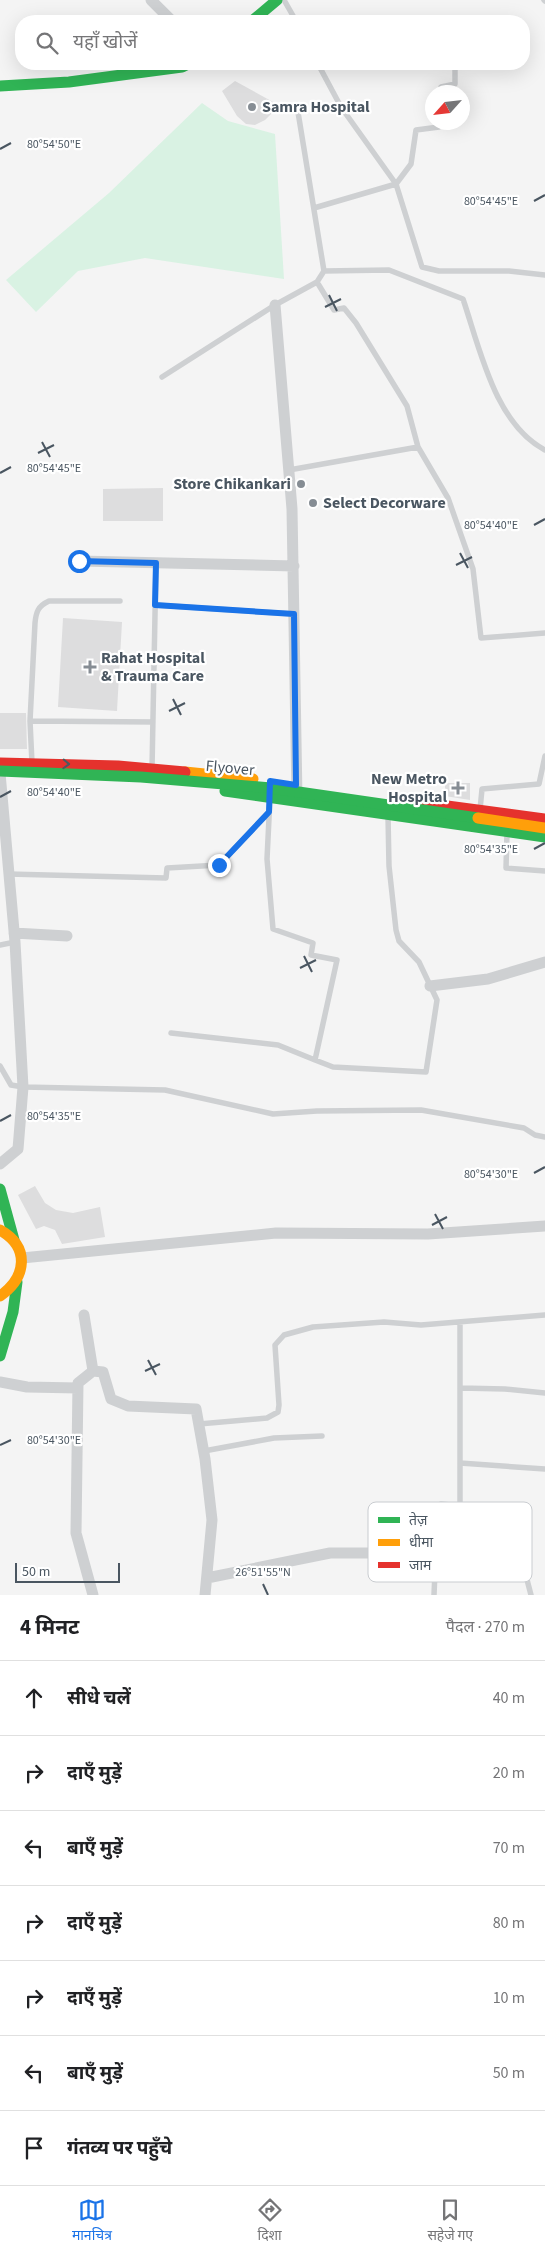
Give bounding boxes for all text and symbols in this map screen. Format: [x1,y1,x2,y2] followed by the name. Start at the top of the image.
[15,15,530,70] search box
[33,29,61,57] icon: search
[73,29,137,56] text: यहाँ खोजें
[425,85,470,130] north arrow
[262,96,370,118] place label: Samra Hospital
[246,101,258,113] marker: Samra Hospital
[27,136,81,153] text: 80°54'50"E
[464,193,518,210] text: 80°54'45"E
[27,460,81,477] text: 80°54'45"E
[173,473,291,495] place label: Store Chikankari
[295,478,307,490] marker: Store Chikankari
[323,492,446,514] place label: Select Decorware
[307,497,319,509] marker: Select Decorware
[464,517,518,534] text: 80°54'40"E
[68,550,91,573] route start
[101,647,205,687] place label: Rahat Hospital & Trauma Care
[83,660,97,674] marker: Rahat Hospital & Trauma Care
[205,755,256,781] street label: Flyover
[62,759,70,769] one-way arrow
[371,768,447,808] place label: New Metro Hospital
[451,781,465,795] marker: New Metro Hospital
[27,784,81,801] text: 80°54'40"E
[464,841,518,858] text: 80°54'35"E
[208,854,231,877] route end
[27,1108,81,1125] text: 80°54'35"E
[464,1166,518,1183] text: 80°54'30"E
[27,1432,81,1449] text: 80°54'30"E
[368,1502,532,1582] legend
[409,1511,428,1531] text: तेज़
[409,1533,434,1553] text: धीमा
[409,1556,432,1576] text: जाम
[15,1560,120,1583] scale bar
[22,1562,50,1582] text: 50 m
[235,1564,291,1581] text: 26°51'55"N
[20,1612,79,1642] text: 4 मिनट
[446,1616,525,1638] text: पैदल · 270 m
[20,1684,48,1712] icon: ahead
[67,1685,131,1712] text: सीधे चलें
[493,1687,525,1709] text: 40 m
[20,1759,48,1787] icon: right
[67,1760,122,1787] text: दाएँ मुड़ें
[493,1762,525,1784] text: 20 m
[20,1834,48,1862] icon: left
[67,1835,123,1862] text: बाएँ मुड़ें
[493,1837,525,1859] text: 70 m
[20,1909,48,1937] icon: right
[67,1910,122,1937] text: दाएँ मुड़ें
[493,1912,525,1934] text: 80 m
[20,1984,48,2012] icon: right
[67,1985,122,2012] text: दाएँ मुड़ें
[493,1987,525,2009] text: 10 m
[20,2059,48,2087] icon: left
[67,2060,123,2087] text: बाएँ मुड़ें
[493,2062,525,2084] text: 50 m
[20,2134,48,2162] icon: arrive
[67,2135,172,2162] text: गंतव्य पर पहुँचे
[72,2196,112,2246] tab: मानचित्र
[256,2196,284,2246] tab: दिशा
[427,2196,473,2246] tab: सहेजे गए

